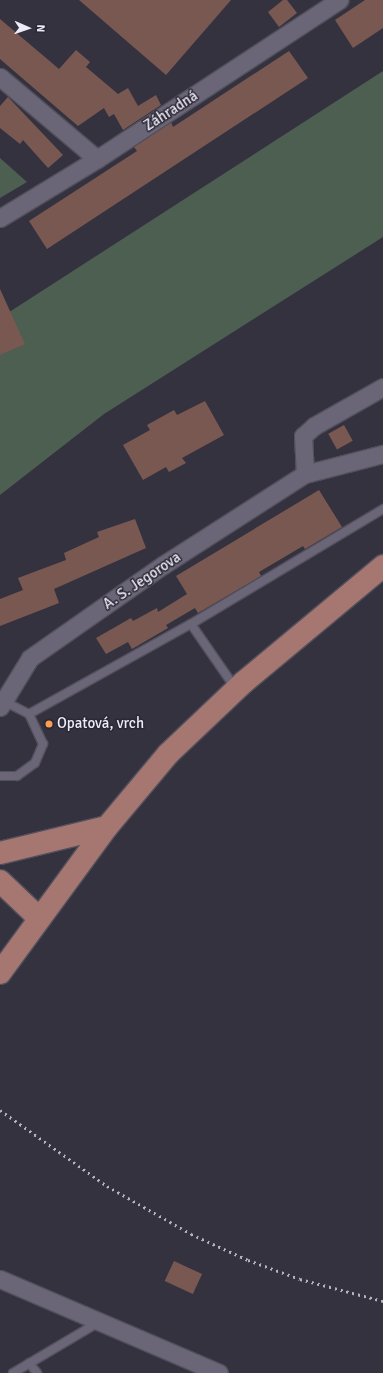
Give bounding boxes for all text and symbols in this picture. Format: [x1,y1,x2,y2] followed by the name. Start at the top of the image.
[8,8,48,48] north arrow
[34,24,47,32] text: N
[141,87,201,135] street label: Záhradná
[100,548,184,614] street label: A. S. Jegorova
[57,715,144,733] place label: Opatová, vrch
[44,719,54,729] marker: Opatová, vrch

